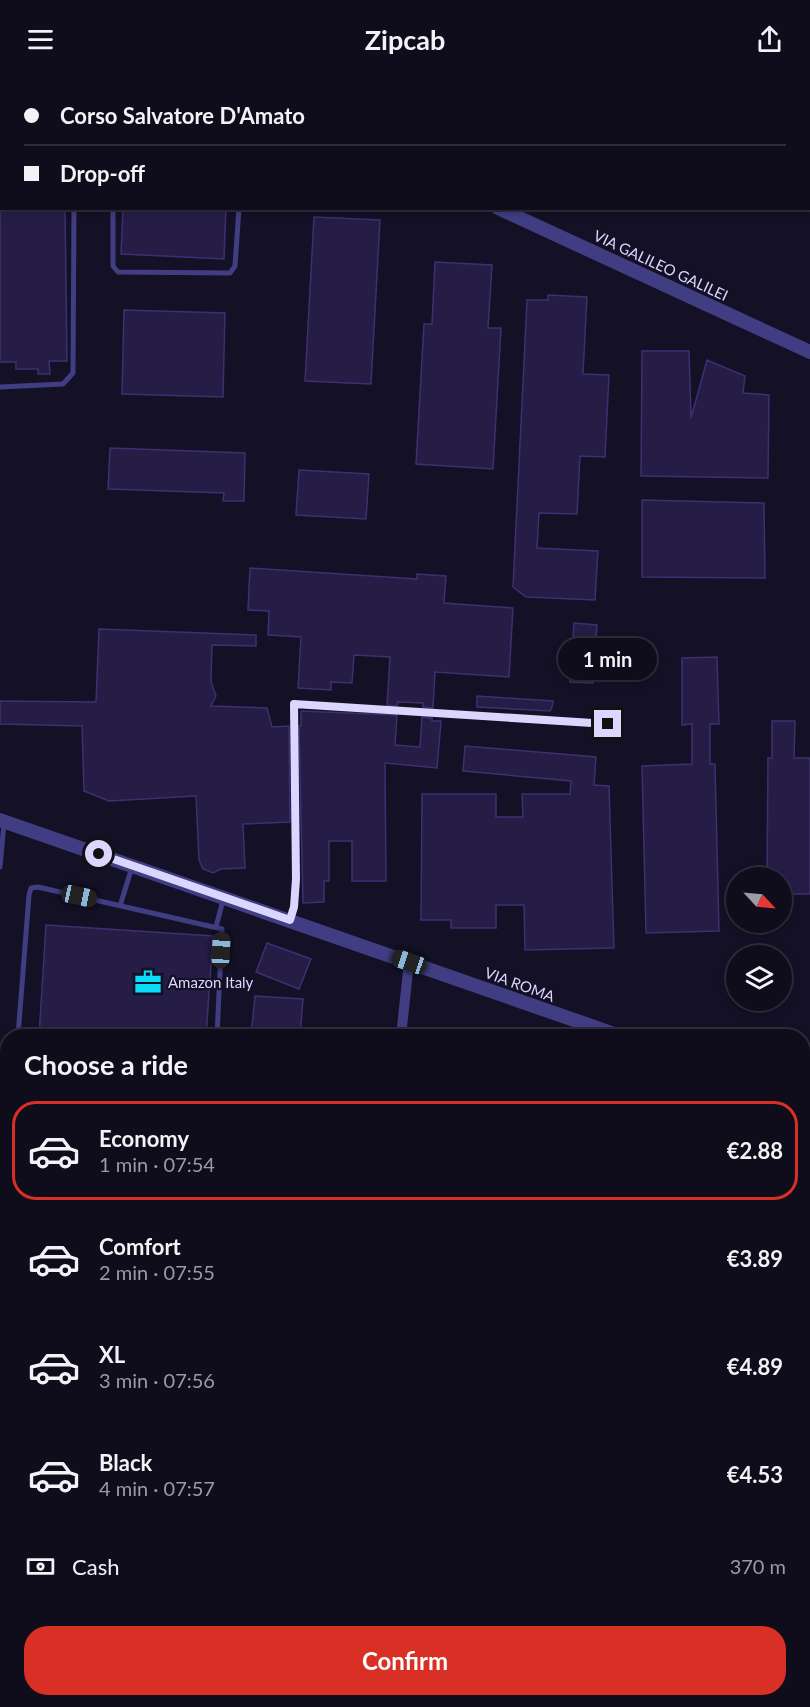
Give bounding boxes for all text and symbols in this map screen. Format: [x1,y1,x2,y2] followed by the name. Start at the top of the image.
[24,23,57,56] icon: menu
[365,23,445,56] text: Zipcab
[753,23,786,56] icon: share
[60,102,305,129] text: Corso Salvatore D'Amato
[60,160,145,187] text: Drop-off
[591,226,731,304] street label: VIA GALILEO GALILEI
[558,637,658,679] callout: 1 min
[583,647,632,671] text: 1 min
[594,710,621,737] route end
[85,840,112,867] route start
[726,867,792,933] north arrow
[726,867,792,1011] map controls
[60,883,98,909] car
[211,932,231,968] car
[726,945,792,1011] button: layers
[389,948,429,976] car
[483,963,558,1005] street label: VIA ROMA
[133,967,163,997] office icon: Amazon Italy
[168,973,254,991] place label: Amazon Italy
[24,1048,188,1081] text: Choose a ride
[27,1124,81,1178] icon: car
[99,1125,189,1152] text: Economy
[727,1137,783,1164] text: €2.88
[99,1152,215,1176] text: 1 min · 07:54
[27,1232,81,1286] icon: car
[99,1233,181,1260] text: Comfort
[727,1245,783,1272] text: €3.89
[99,1260,215,1284] text: 2 min · 07:55
[27,1340,81,1394] icon: car
[99,1341,125,1368] text: XL
[727,1353,783,1380] text: €4.89
[99,1368,215,1392] text: 3 min · 07:56
[27,1448,81,1502] icon: car
[99,1449,152,1476] text: Black
[727,1461,783,1488] text: €4.53
[99,1476,215,1500] text: 4 min · 07:57
[24,1550,57,1583] icon: cash
[72,1553,119,1580] text: Cash
[730,1554,786,1578] text: 370 m
[24,1626,786,1695] button: Confirm

